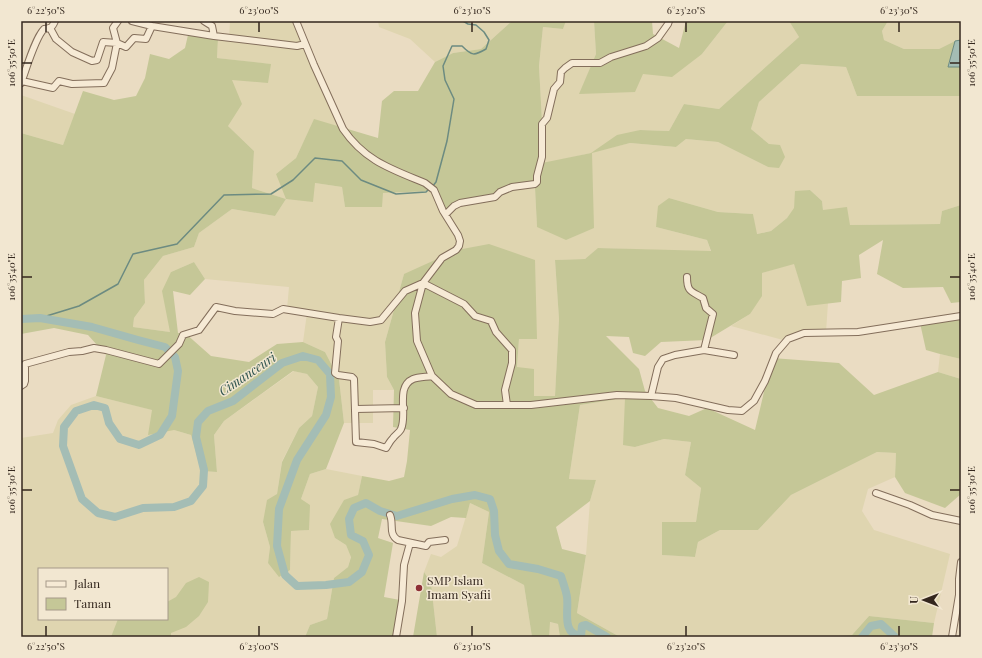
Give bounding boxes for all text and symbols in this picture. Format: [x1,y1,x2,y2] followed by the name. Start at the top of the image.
[27,3,65,17] text: 6°22'50"S
[239,3,279,17] text: 6°23'00"S
[453,3,491,17] text: 6°23'10"S
[667,3,705,17] text: 6°23'20"S
[880,3,918,17] text: 6°23'30"S
[4,39,18,87] text: 106°35'50"E
[964,39,978,87] text: 106°35'50"E
[4,253,18,301] text: 106°35'40"E
[964,253,978,301] text: 106°35'40"E
[215,348,280,399] water label: Cimanceuri
[4,466,18,514] text: 106°35'30"E
[964,466,978,514] text: 106°35'30"E
[38,568,168,620] legend
[427,572,491,602] place label: SMP Islam Imam Syafii
[73,575,100,591] text: Jalan
[904,580,944,620] north arrow
[414,583,424,593] marker: SMP Islam Imam Syafii
[74,595,111,611] text: Taman
[906,596,921,604] text: U
[27,639,65,653] text: 6°22'50"S
[239,639,279,653] text: 6°23'00"S
[453,639,491,653] text: 6°23'10"S
[667,639,705,653] text: 6°23'20"S
[880,639,918,653] text: 6°23'30"S

